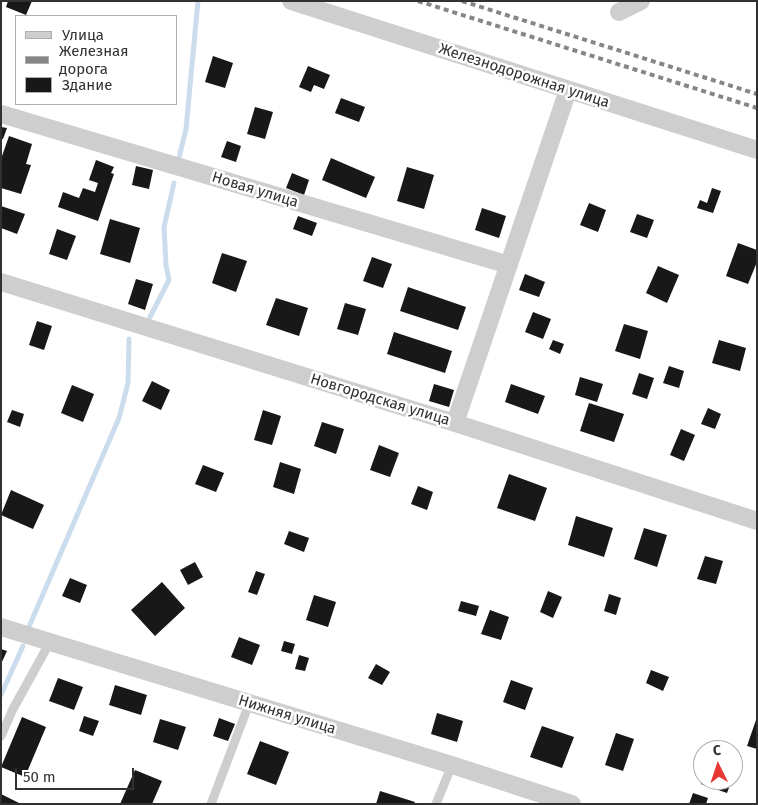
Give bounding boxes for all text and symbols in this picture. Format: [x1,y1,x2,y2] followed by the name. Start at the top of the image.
[15,15,178,105] legend
[62,26,104,44] text: Улица
[437,40,611,112] street label: Железнодорожная улица
[59,42,128,78] text: Железная дорога
[62,76,112,94] text: Здание
[210,168,300,212] street label: Новая улица
[308,370,452,430] street label: Новгородская улица
[236,692,338,738] street label: Нижняя улица
[693,740,743,790] north arrow
[712,742,722,759] text: С
[18,758,136,790] scale bar
[23,768,56,786] text: 50 m

